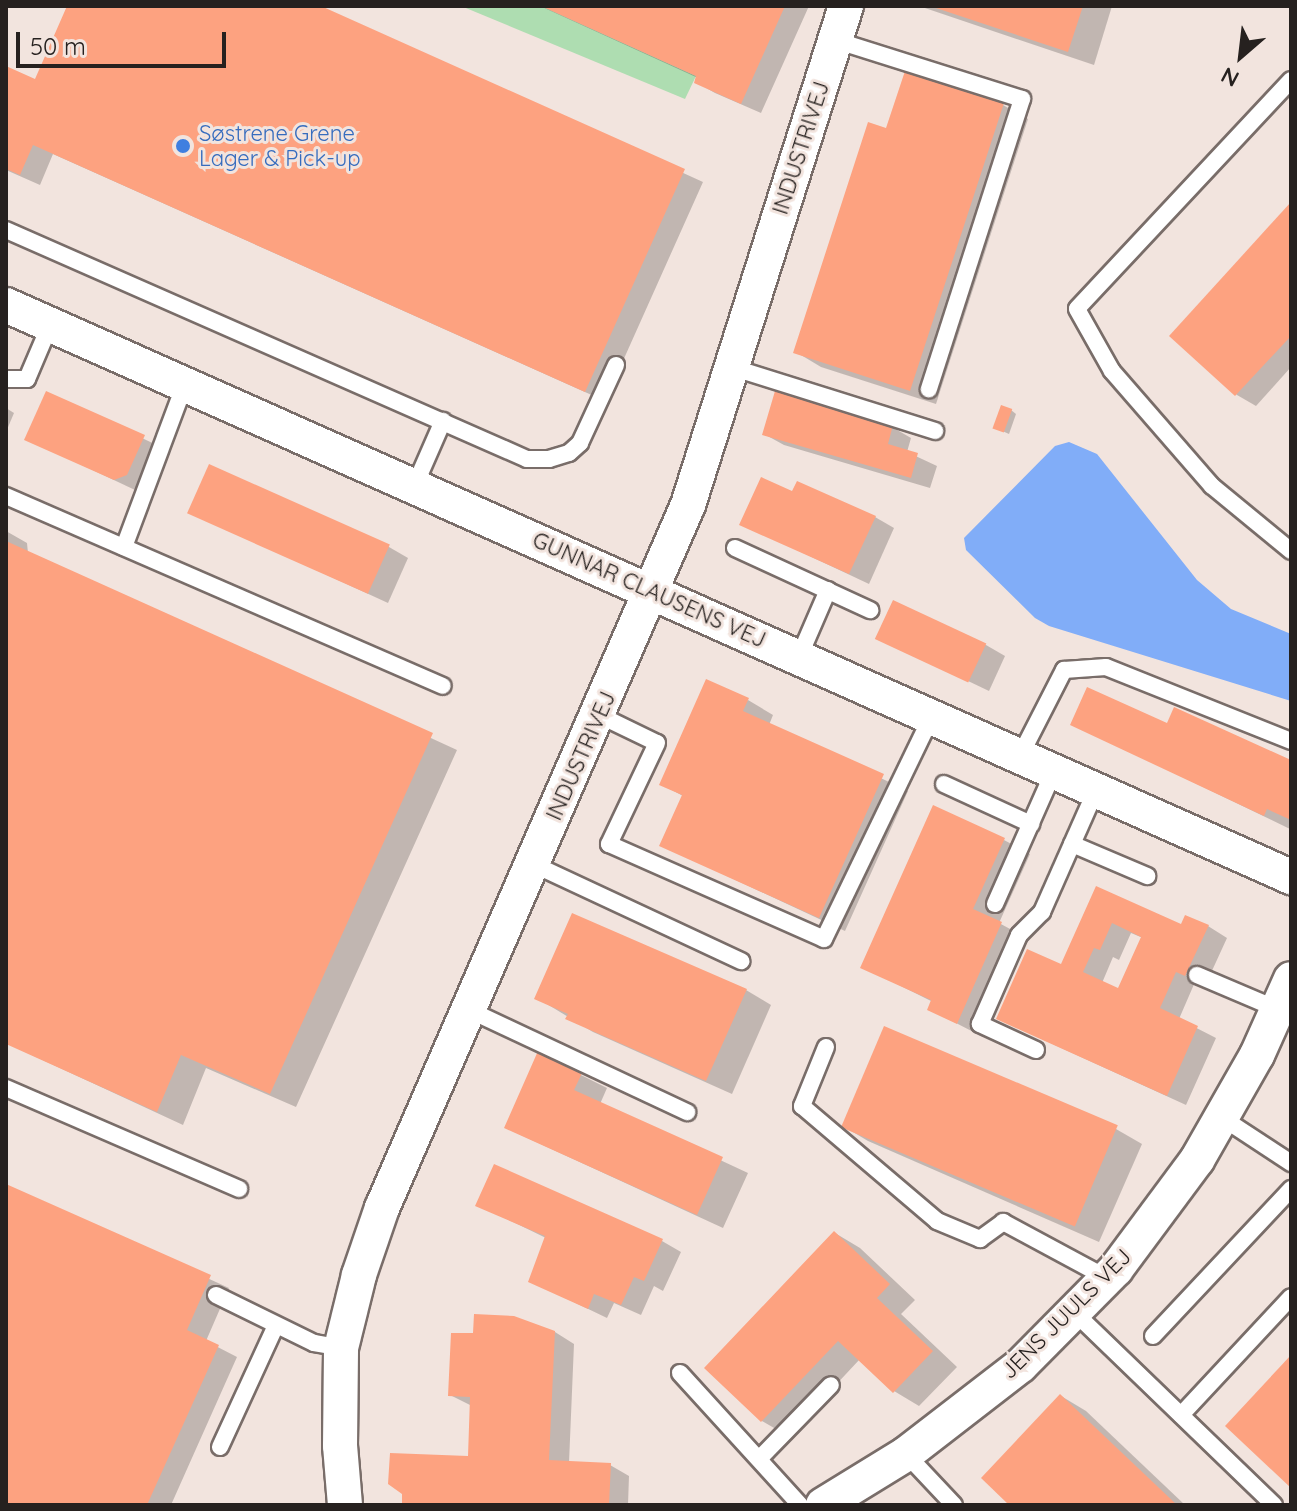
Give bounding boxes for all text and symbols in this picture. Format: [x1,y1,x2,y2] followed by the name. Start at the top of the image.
[20,16,230,66] scale bar
[1201,16,1281,96] north arrow
[30,31,86,61] text: 50 m
[1216,61,1243,93] text: N
[767,78,835,218] street label: INDUSTRIVEJ
[199,120,361,172] place label: Søstrene Grene Lager & Pick-up
[174,137,192,155] marker: Søstrene Grene Lager & Pick-up
[528,527,770,653] street label: GUNNAR CLAUSENS VEJ
[541,688,621,824] street label: INDUSTRIVEJ
[996,1244,1136,1384] street label: JENS JUULS VEJ

